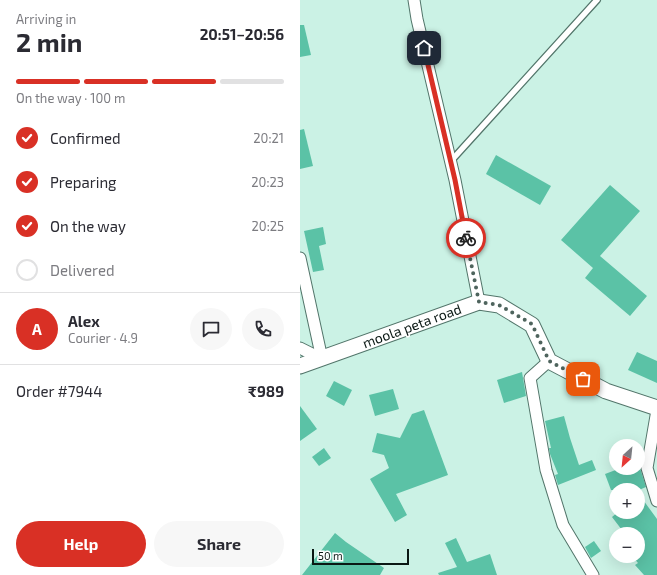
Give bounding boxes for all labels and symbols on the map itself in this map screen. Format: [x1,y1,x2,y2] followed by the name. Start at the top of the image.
[407,31,441,65] pin
[446,218,486,258] courier
[360,300,464,351] street label: moola peta road
[566,362,600,396] pin
[609,439,645,475] north arrow
[312,547,409,566] scale bar

